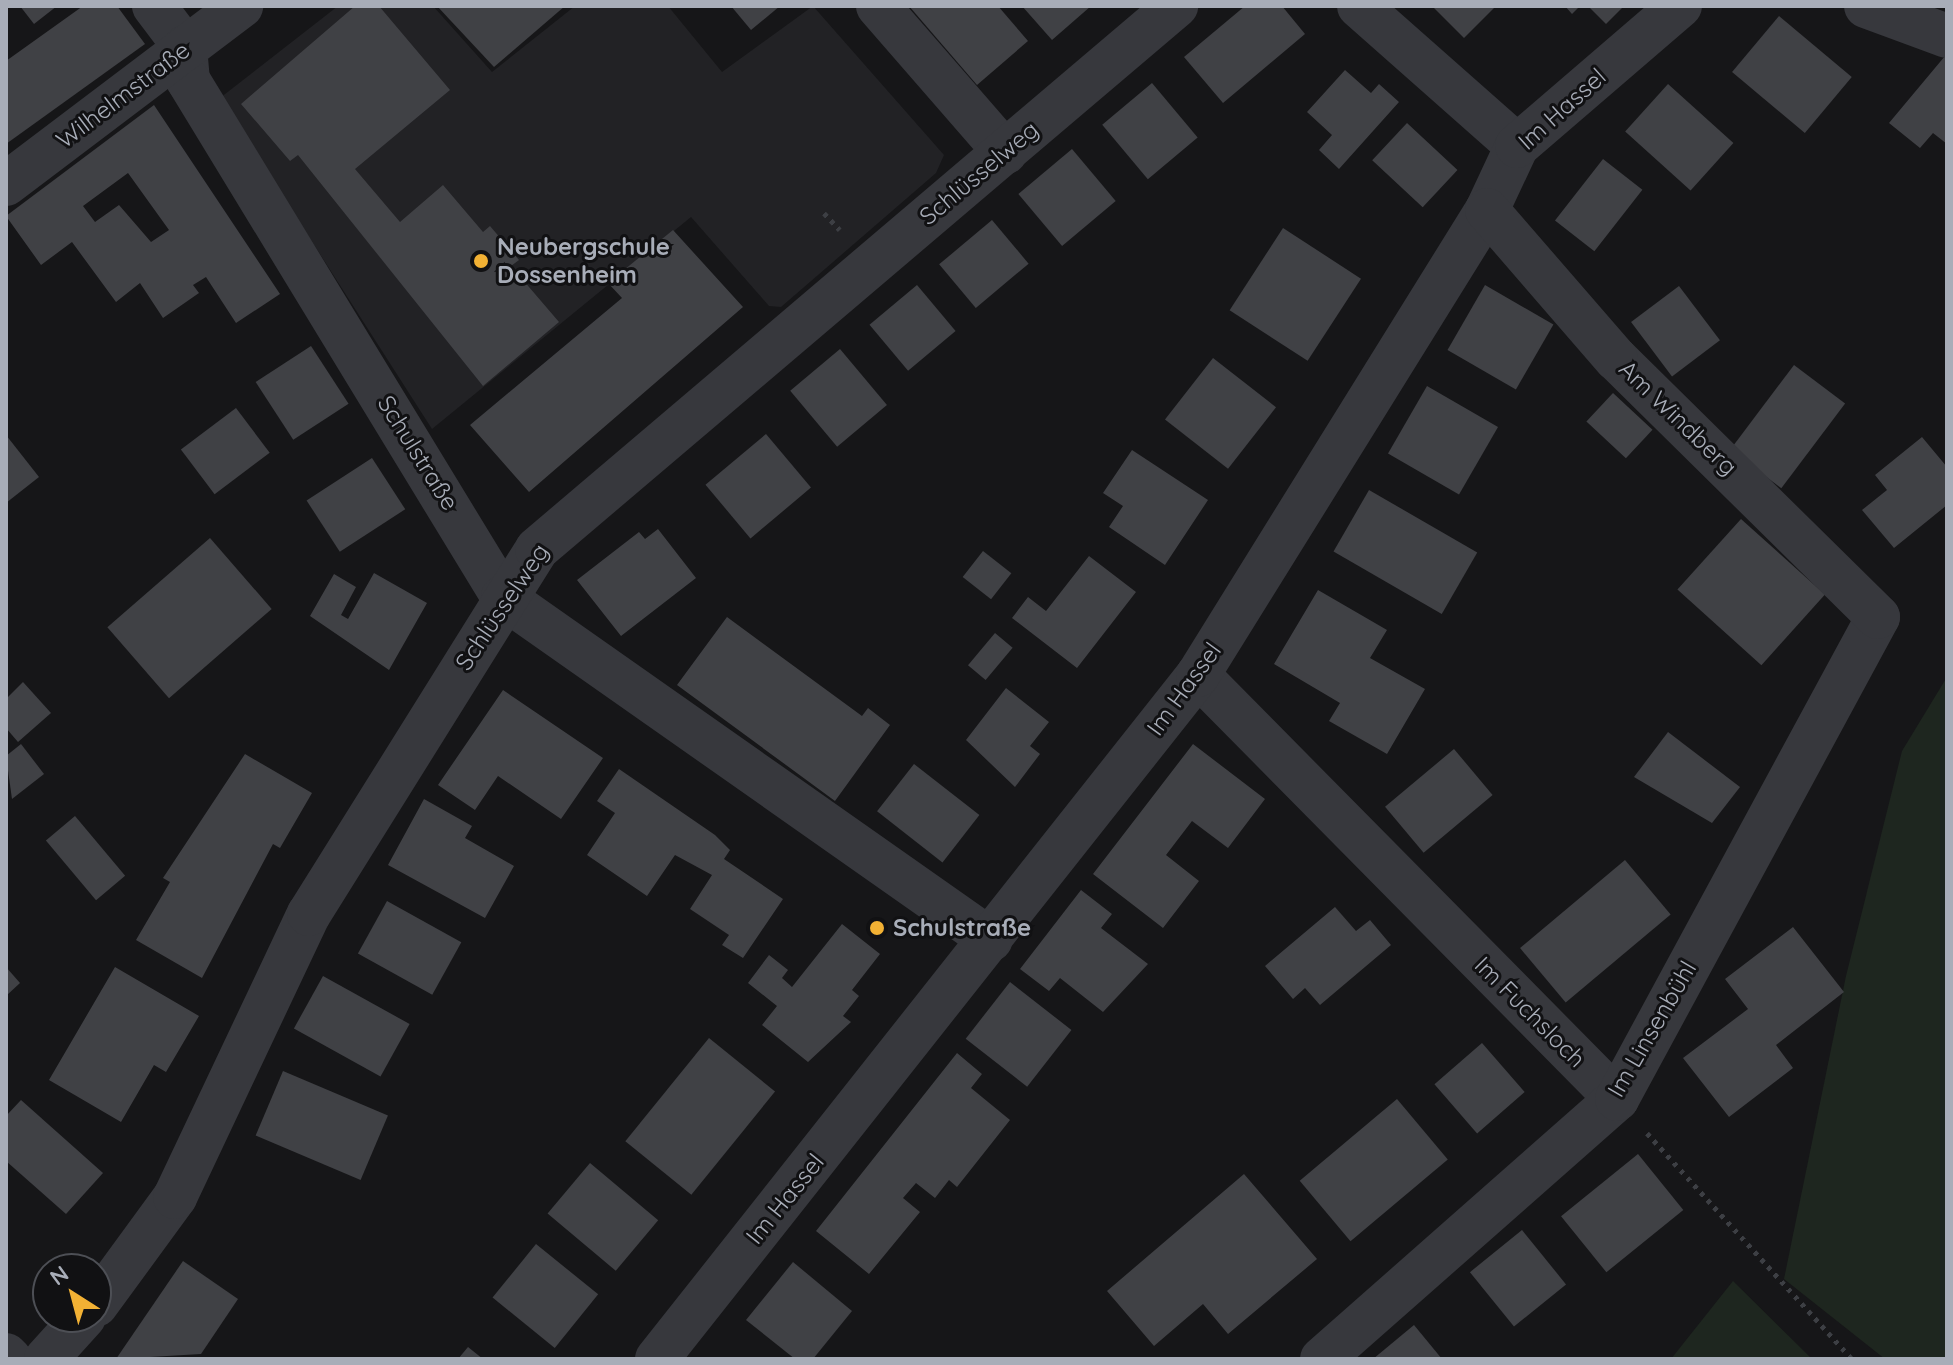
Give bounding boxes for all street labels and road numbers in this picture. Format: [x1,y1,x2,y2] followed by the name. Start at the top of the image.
[51,36,195,154] street label: Wilhelmstraße
[1512,62,1612,156] street label: Im Hassel
[914,115,1044,231] street label: Schlüsselweg
[1613,355,1743,481] street label: Am Windberg
[371,390,465,516] street label: Schulstraße
[449,538,555,676] street label: Schlüsselweg
[1141,637,1227,741] street label: Im Hassel
[1469,951,1591,1073] street label: Im Fuchsloch
[1601,956,1703,1102] street label: Im Linsenbühl
[740,1148,830,1250] street label: Im Hassel

